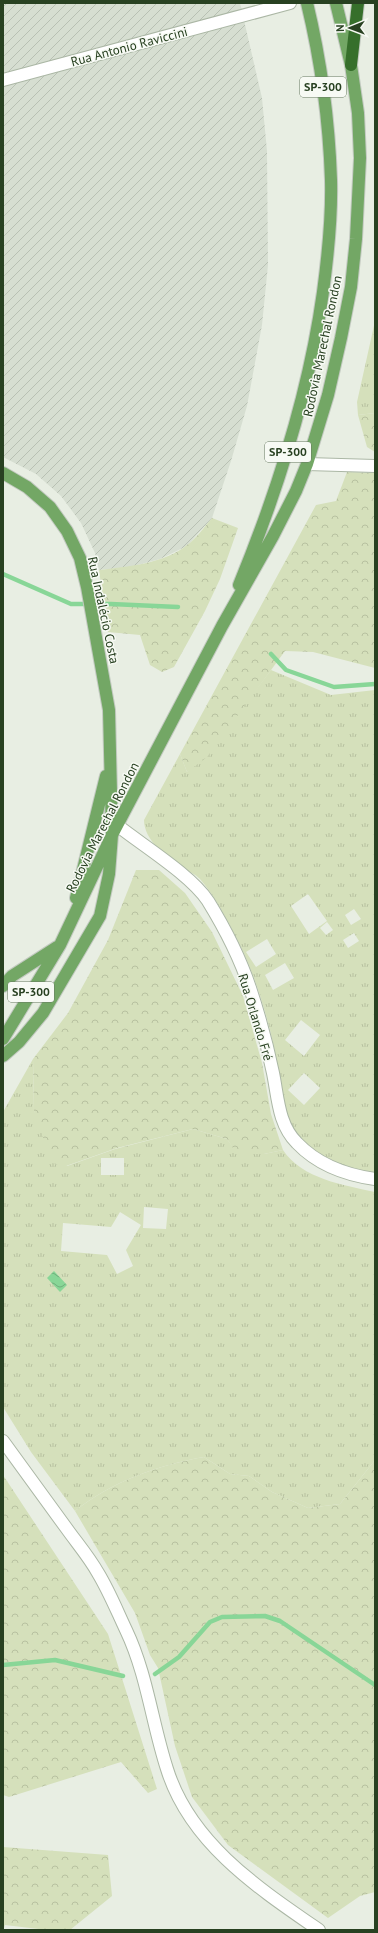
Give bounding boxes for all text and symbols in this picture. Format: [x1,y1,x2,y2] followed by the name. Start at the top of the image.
[330,8,370,48] north arrow
[69,23,189,70] street label: Rua Antonio Raviccini
[333,24,347,32] text: N
[300,77,346,97] road number: SP-300
[299,274,346,418] street label: Rodovia Marechal Rondon
[265,442,311,462] road number: SP-300
[84,555,123,665] street label: Rua Indalécio Costa
[62,759,143,895] street label: Rodovia Marechal Rondon
[234,971,277,1063] street label: Rua Orlando Fré
[8,982,54,1002] road number: SP-300

